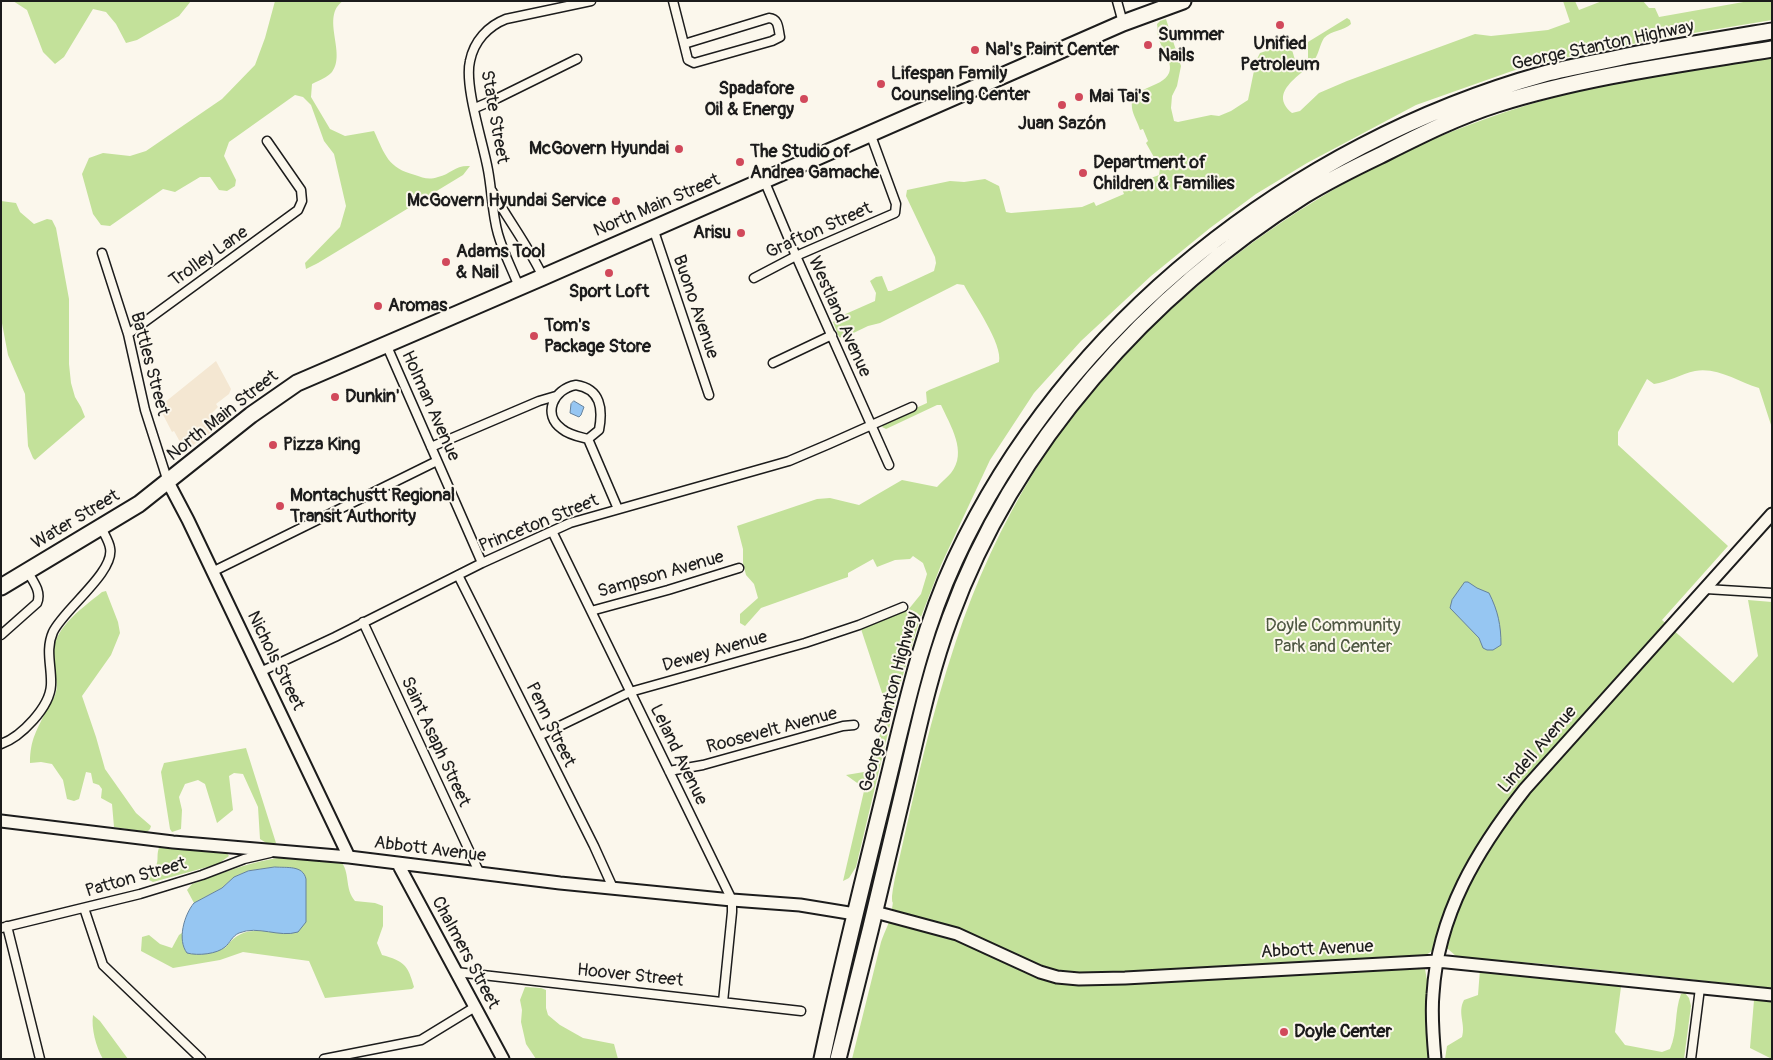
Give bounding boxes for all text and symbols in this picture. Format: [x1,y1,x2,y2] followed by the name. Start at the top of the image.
[1510,16,1696,76] street label: George Stanton Highway
[1274,19,1286,31] marker: Unified Petroleum
[1158,24,1224,66] place label: Summer Nails
[1240,33,1320,76] place label: Unified Petroleum
[985,39,1119,61] place label: Nal's Paint Center
[1142,39,1154,51] marker: Summer Nails
[969,44,981,56] marker: Nal's Paint Center
[891,63,1030,106] place label: Lifespan Family Counseling Center
[475,69,513,165] street label: State Street
[704,78,794,120] place label: Spadafore Oil & Energy
[875,78,887,90] marker: Lifespan Family Counseling Center
[1089,86,1150,108] place label: Mai Tai's
[1073,91,1085,103] marker: Mai Tai's
[798,93,810,105] marker: Spadafore Oil & Energy
[1056,99,1068,111] marker: Juan Sazón
[1018,113,1106,135] place label: Juan Sazón
[529,138,669,160] place label: McGovern Hyundai
[750,141,879,183] place label: The Studio of Andrea Gamache
[673,143,685,155] marker: McGovern Hyundai
[1093,152,1235,194] place label: Department of Children & Families
[734,156,746,168] marker: The Studio of Andrea Gamache
[1077,167,1089,179] marker: Department of Children & Families
[591,170,723,242] street label: North Main Street
[407,190,606,212] place label: McGovern Hyundai Service
[610,195,622,207] marker: McGovern Hyundai Service
[763,198,875,264] street label: Grafton Street
[165,222,253,292] street label: Trolley Lane
[693,222,731,244] place label: Arisu
[735,227,747,239] marker: Arisu
[456,241,545,284] place label: Adams Tool & Nail
[667,252,723,362] street label: Buono Avenue
[803,253,875,381] street label: Westland Avenue
[440,256,452,268] marker: Adams Tool & Nail
[603,267,615,279] marker: Sport Loft
[569,281,649,303] place label: Sport Loft
[388,295,447,317] place label: Aromas
[372,300,384,312] marker: Aromas
[125,310,173,418] street label: Battles Street
[544,315,651,358] place label: Tom's Package Store
[528,330,540,342] marker: Tom's Package Store
[396,347,464,465] street label: Holman Avenue
[163,366,283,466] street label: North Main Street
[345,386,399,408] place label: Dunkin'
[329,391,341,403] marker: Dunkin'
[283,434,360,456] place label: Pizza King
[267,439,279,451] marker: Pizza King
[28,485,124,555] street label: Water Street
[290,485,455,528] place label: Montachustt Regional Transit Authority
[476,490,602,558] street label: Princeton Street
[274,500,286,512] marker: Montachustt Regional Transit Authority
[595,547,727,603] street label: Sampson Avenue
[242,608,308,714] street label: Nichols Street
[856,610,924,794] street label: George Stanton Highway
[1265,615,1401,658] park label: Doyle Community Park and Center
[660,627,770,677] street label: Dewey Avenue
[395,674,475,810] street label: Saint Asaph Street
[520,679,580,771] street label: Penn Street
[644,701,712,809] street label: Leland Avenue
[1494,702,1582,798] street label: Lindell Avenue
[704,703,840,759] street label: Roosevelt Avenue
[373,832,487,868] street label: Abbott Avenue
[83,853,189,903] street label: Patton Street
[426,893,504,1013] street label: Chalmers Street
[1260,936,1374,964] street label: Abbott Avenue
[576,960,684,992] street label: Hoover Street
[1294,1021,1392,1043] place label: Doyle Center
[1278,1026,1290,1038] marker: Doyle Center

